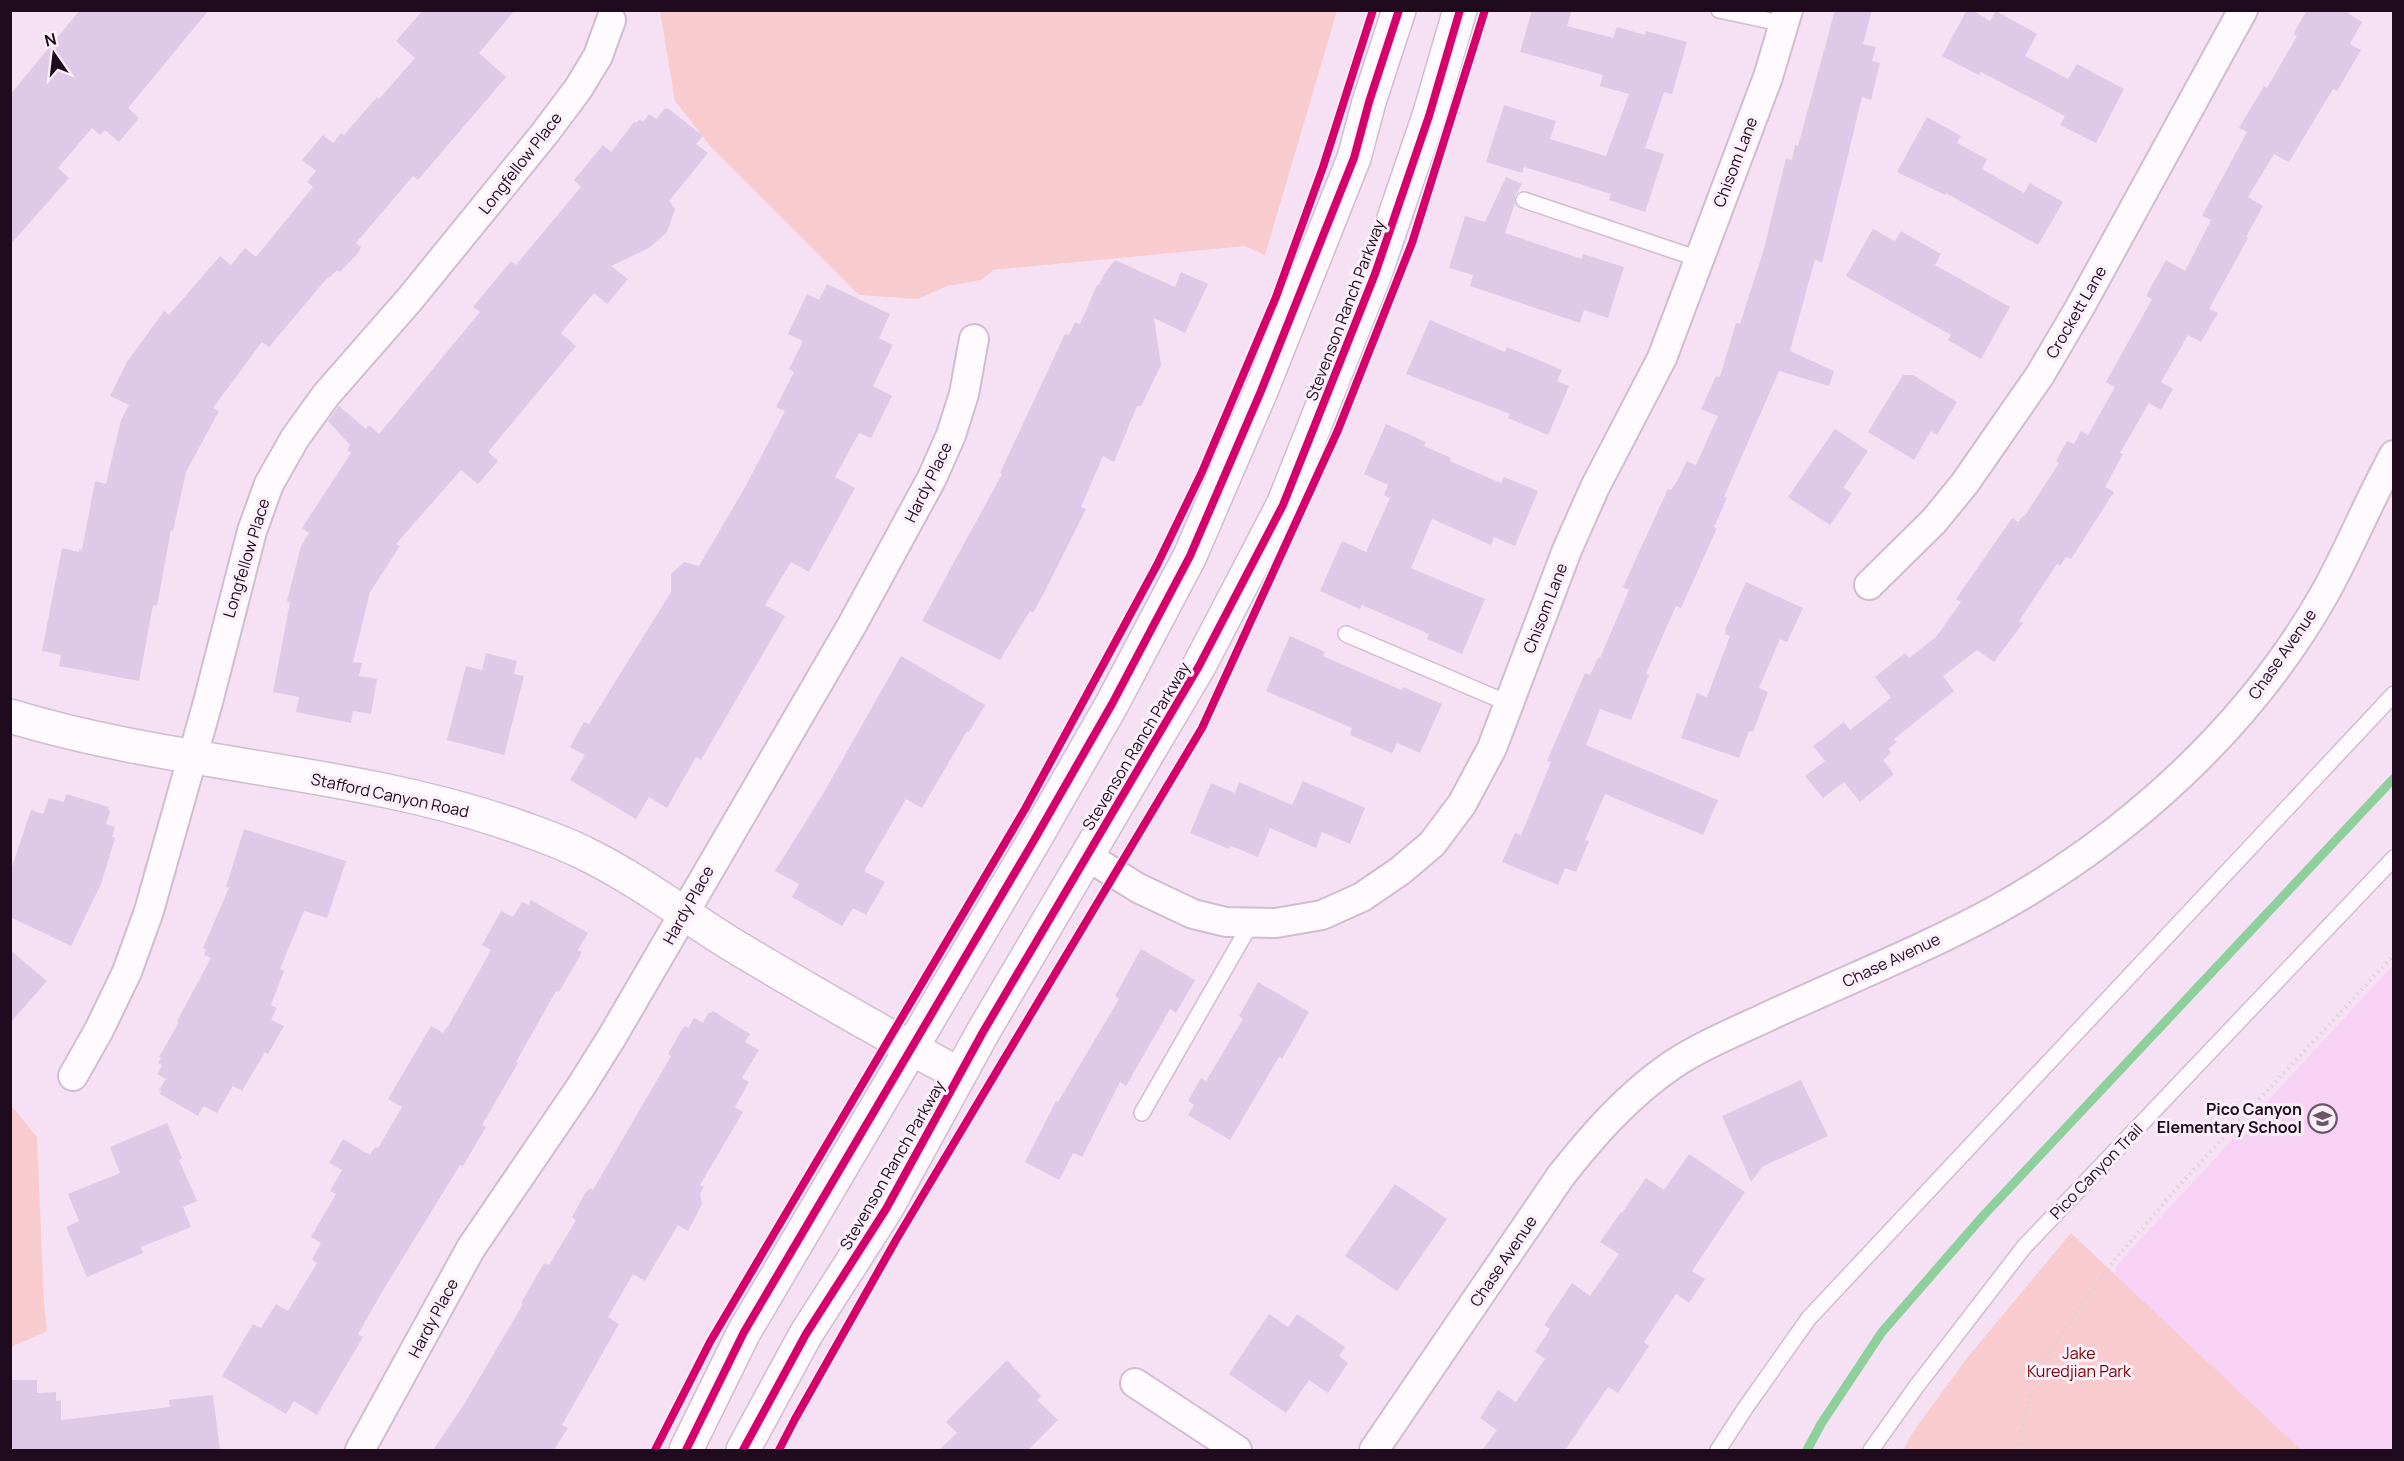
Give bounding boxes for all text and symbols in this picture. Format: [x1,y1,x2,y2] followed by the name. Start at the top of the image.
[24,24,84,84] north arrow
[42,27,59,52] text: N
[473,108,567,218] street label: Longfellow Place
[1708,114,1762,210] street label: Chisom Lane
[1300,216,1390,404] street label: Stevenson Ranch Parkway
[2041,262,2111,362] street label: Crockett Lane
[899,438,957,526] street label: Hardy Place
[217,496,275,620] street label: Longfellow Place
[1518,560,1572,656] street label: Chisom Lane
[2243,604,2321,704] street label: Chase Avenue
[1077,657,1195,834] street label: Stevenson Ranch Parkway
[309,768,471,822] street label: Stafford Canyon Road
[657,862,719,948] street label: Hardy Place
[1839,928,1943,992] street label: Chase Avenue
[834,1076,950,1254] street label: Stevenson Ranch Parkway
[2157,1098,2302,1138] place label: Pico Canyon Elementary School
[2307,1102,2339,1134] school or university icon: Pico Canyon Elementary School
[2045,1118,2147,1224] street label: Pico Canyon Trail
[1464,1211,1542,1311] street label: Chase Avenue
[403,1275,463,1361] street label: Hardy Place
[2027,1342,2132,1382] park label: Jake Kuredjian Park

